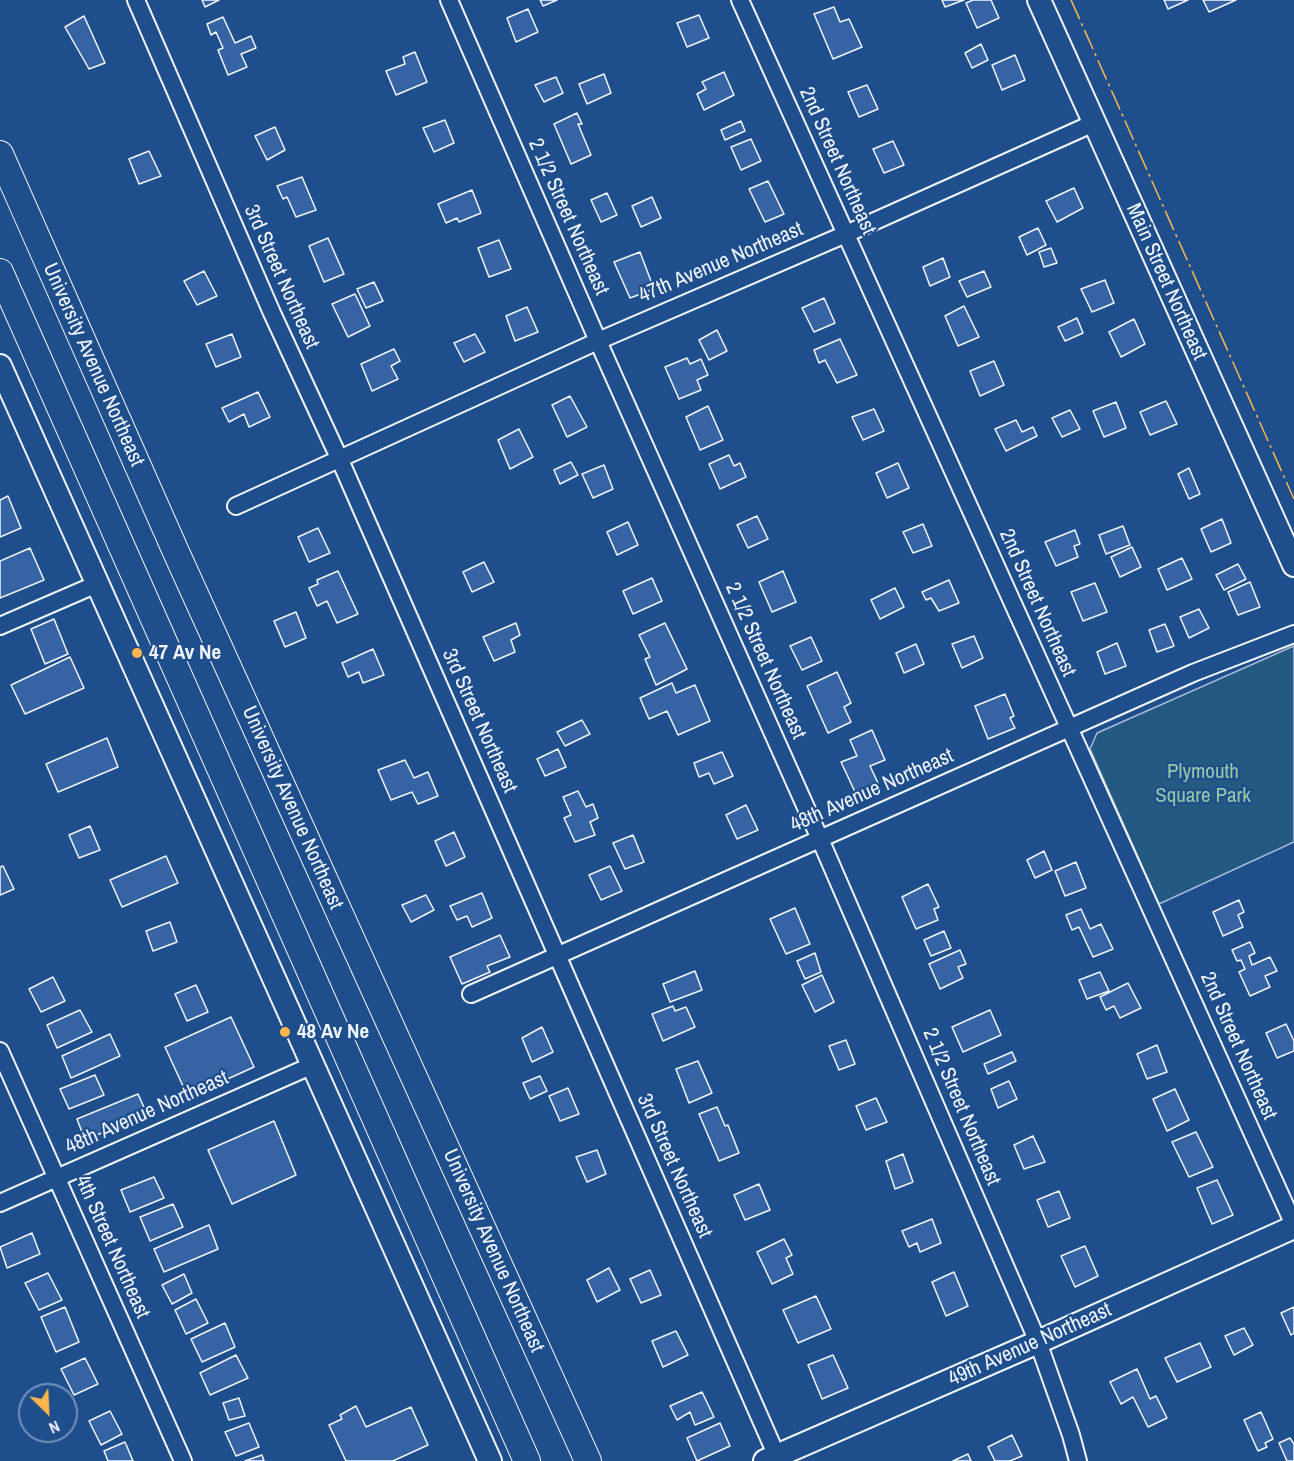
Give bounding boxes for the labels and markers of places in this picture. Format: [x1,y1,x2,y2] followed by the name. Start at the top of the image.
[149,640,221,666] place label: 47 Av Ne
[130,646,144,660] marker: 47 Av Ne
[297,1019,369,1045] place label: 48 Av Ne
[278,1025,292,1039] marker: 48 Av Ne

